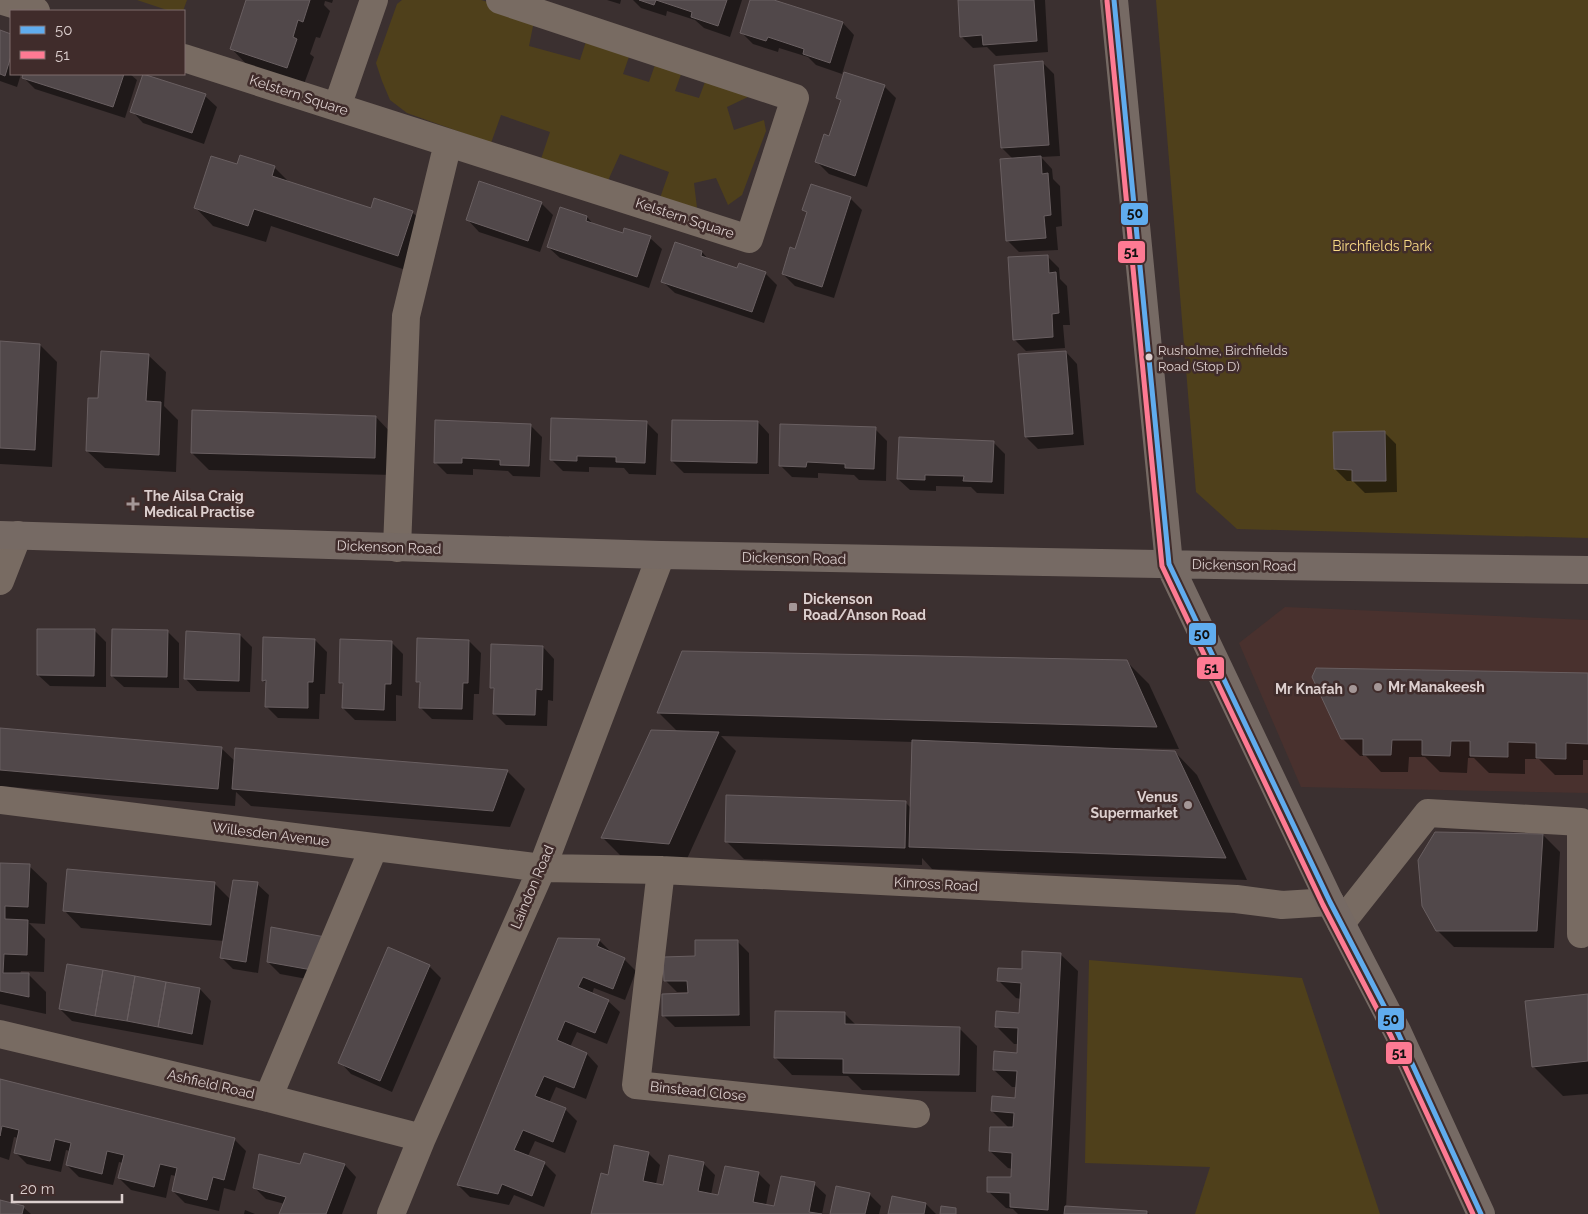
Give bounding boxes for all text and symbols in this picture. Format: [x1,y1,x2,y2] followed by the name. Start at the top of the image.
[10,10,185,75] legend
[55,21,72,39] text: 50
[55,46,70,64] text: 51
[248,72,350,118] street label: Kelstern Square
[634,195,736,241] street label: Kelstern Square
[1120,202,1149,226] line badge: 50
[1127,205,1143,221] text: 50
[1332,238,1432,254] park label: Birchfields Park
[1117,240,1146,264] line badge: 51
[1124,244,1138,260] text: 51
[1158,343,1288,374] place label: Rusholme, Birchfields Road (Stop D)
[1144,352,1154,362] marker: Rusholme, Birchfields Road (Stop D)
[144,488,255,520] place label: The Ailsa Craig Medical Practise
[126,497,140,511] marker: The Ailsa Craig Medical Practise
[336,537,442,557] street label: Dickenson Road
[742,549,846,567] street label: Dickenson Road
[1192,556,1296,574] street label: Dickenson Road
[803,591,926,623] place label: Dickenson Road/Anson Road
[787,601,799,613] marker: Dickenson Road/Anson Road
[1188,622,1217,646] line badge: 50
[1194,626,1210,642] text: 50
[1196,656,1225,680] line badge: 51
[1204,660,1218,676] text: 51
[1388,679,1485,695] place label: Mr Manakeesh
[1275,681,1343,697] place label: Mr Knafah
[1372,681,1384,693] marker: Mr Manakeesh
[1347,683,1359,695] marker: Mr Knafah
[1091,789,1179,821] place label: Venus Supermarket
[1182,799,1194,811] marker: Venus Supermarket
[212,819,330,849] street label: Willesden Avenue
[507,843,557,931] street label: Laindon Road
[894,874,978,894] street label: Kinross Road
[1377,1007,1405,1031] line badge: 50
[1383,1011,1399,1027] text: 50
[1385,1041,1413,1065] line badge: 51
[1392,1045,1406,1061] text: 51
[166,1066,256,1102] street label: Ashfield Road
[649,1078,747,1104] street label: Binstead Close
[12,1172,122,1204] scale bar
[20,1180,55,1198] text: 20 m

